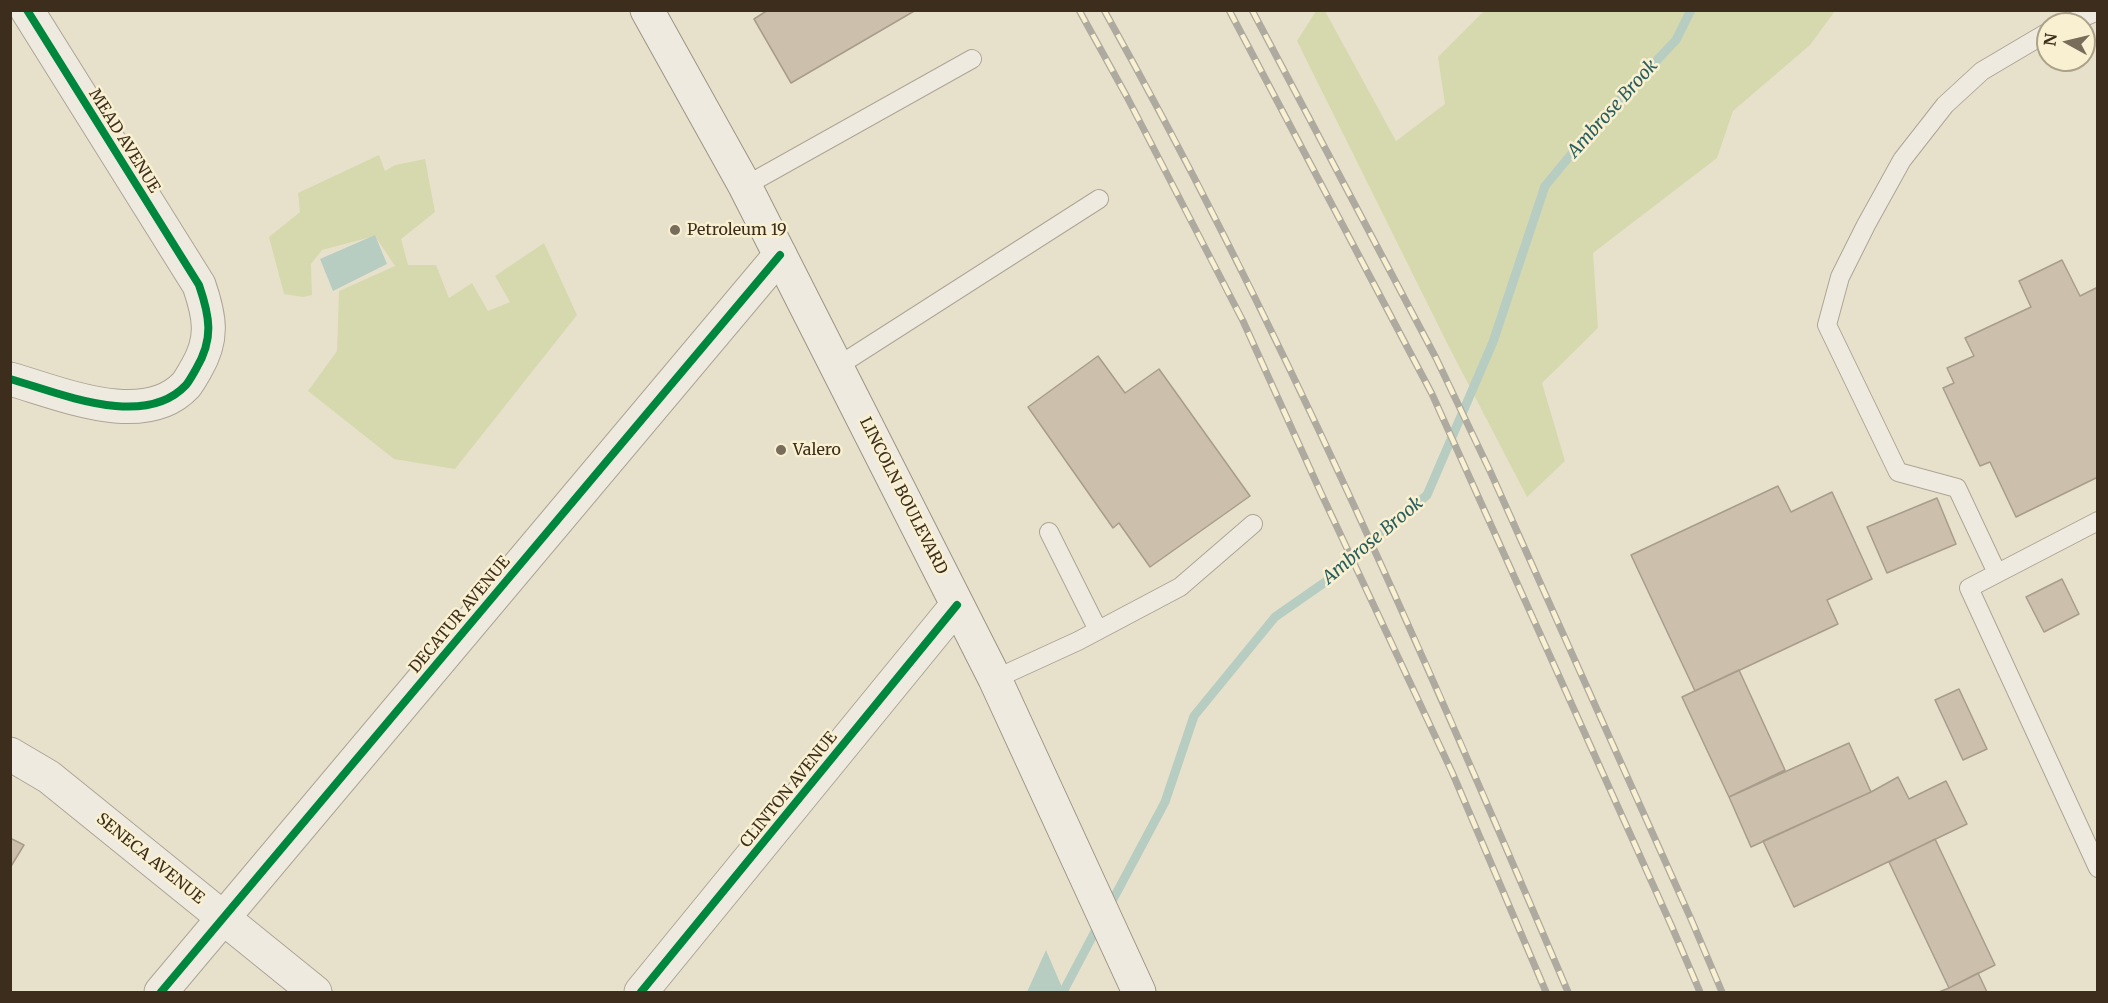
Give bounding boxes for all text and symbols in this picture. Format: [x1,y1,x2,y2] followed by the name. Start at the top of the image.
[2036,12,2096,72] north arrow
[2039,32,2061,47] text: N
[1563,56,1663,162] water label: Ambrose Brook
[84,85,164,197] street label: MEAD AVENUE
[687,220,787,240] place label: Petroleum 19
[668,223,682,237] marker: Petroleum 19
[855,414,951,578] street label: LINCOLN BOULEVARD
[793,440,841,460] place label: Valero
[774,443,788,457] marker: Valero
[1318,493,1428,589] water label: Ambrose Brook
[406,553,514,677] street label: DECATUR AVENUE
[736,728,842,852] street label: CLINTON AVENUE
[92,810,208,908] street label: SENECA AVENUE

